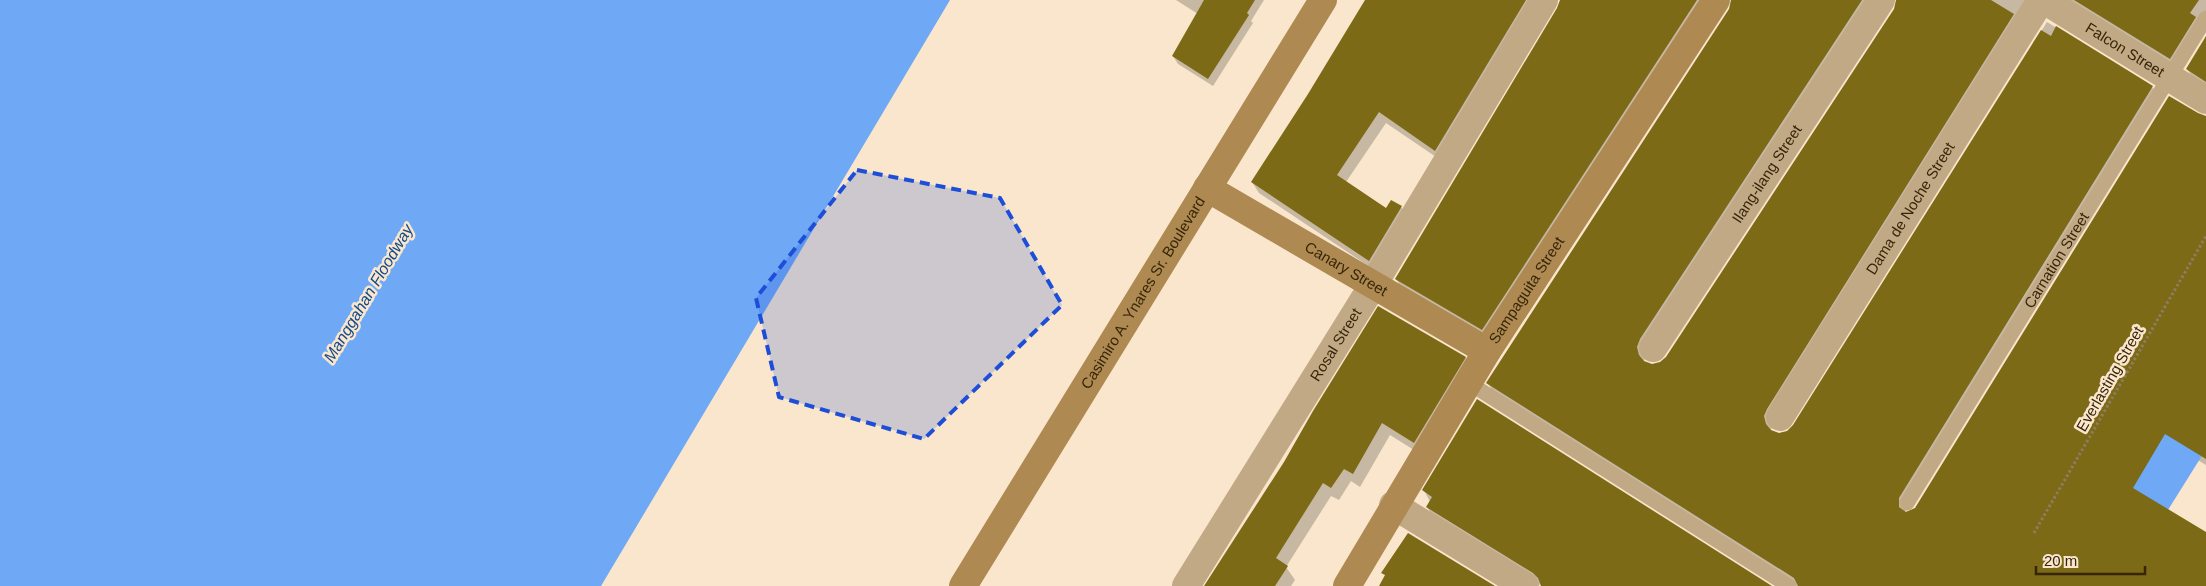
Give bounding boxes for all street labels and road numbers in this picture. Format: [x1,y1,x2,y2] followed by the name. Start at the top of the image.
[2083,19,2168,81] street label: Falcon Street
[1728,121,1805,226] street label: Ilang-ilang Street
[1862,138,1958,277] street label: Dama de Noche Street
[1077,193,1208,392] street label: Casimiro A. Ynares Sr. Boulevard
[2020,208,2092,311] street label: Carnation Street
[1485,233,1568,347] street label: Sampaguita Street
[1302,238,1391,300] street label: Canary Street
[1306,304,1365,384] street label: Rosal Street
[2073,323,2147,434] street label: Everlasting Street

